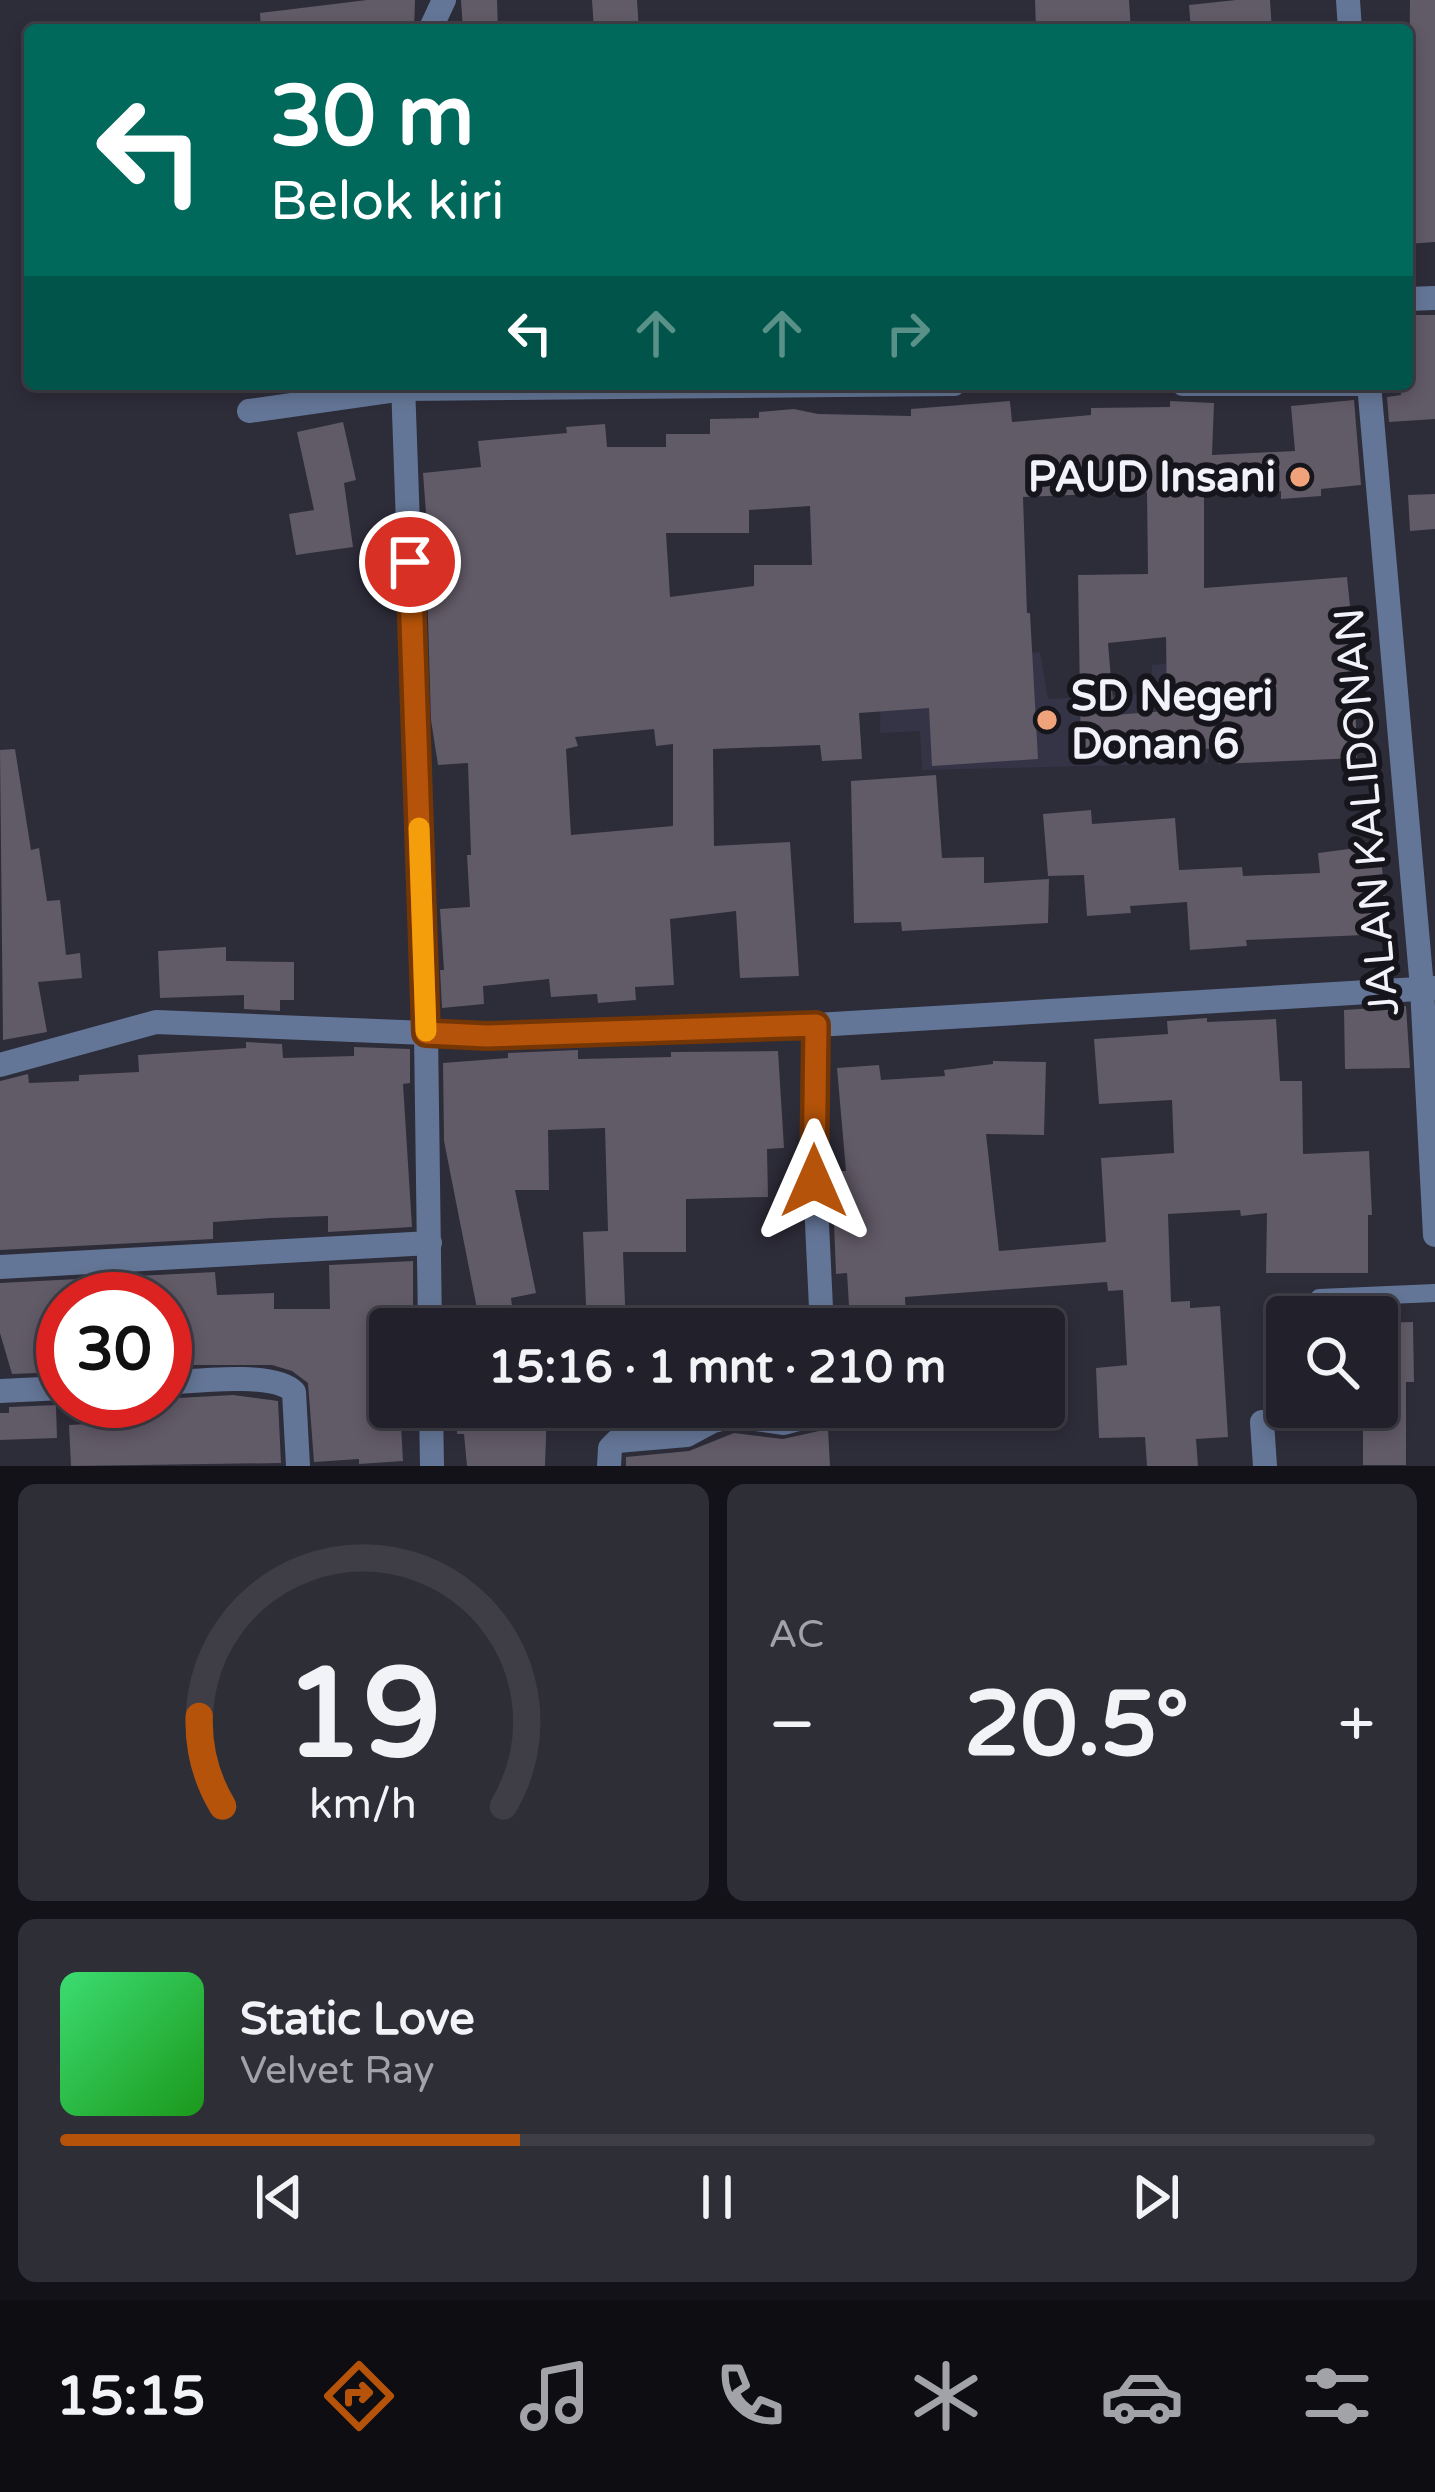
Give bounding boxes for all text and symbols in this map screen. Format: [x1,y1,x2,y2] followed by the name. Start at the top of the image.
[270,67,474,168] text: 30 m
[72,72,228,228] icon: left
[270,169,504,234] text: Belok kiri
[497,300,563,366] icon: left
[623,300,689,366] icon: ahead
[749,300,815,366] icon: ahead
[875,300,941,366] icon: right
[1028,452,1276,503] place label: PAUD Insani
[1287,464,1313,490] marker: PAUD Insani
[359,511,461,613] pin
[377,529,443,595] icon: arrive
[1324,606,1410,1018] street label: JALAN KALIDONAN
[1071,671,1273,770] place label: SD Negeri Donan 6
[1034,707,1060,733] marker: SD Negeri Donan 6
[751,1118,877,1244] position arrow
[36,1272,192,1428] speed limit sign: 30
[1266,1296,1398,1428] map controls
[1266,1296,1398,1428] button: search
[488,1341,946,1395] text: 15:16 · 1 mnt · 210 m
[769,1611,824,1658] text: AC
[285,1640,442,1791] text: 19
[964,1671,1189,1780] text: 20.5°
[769,1685,816,1765] text: −
[1338,1685,1375,1765] text: +
[309,1778,417,1829] text: km/h
[240,1993,475,2047] text: Static Love
[240,2047,435,2094] text: Velvet Ray
[246,2164,312,2230] icon: previous
[684,2164,750,2230] icon: pause
[1123,2164,1189,2230] icon: next
[317,2354,401,2438] icon: directions
[513,2354,597,2438] icon: music
[708,2354,792,2438] icon: phone
[904,2354,988,2438] icon: climate
[1100,2354,1184,2438] icon: car
[1295,2354,1379,2438] icon: filters
[56,2364,206,2429] text: 15:15

